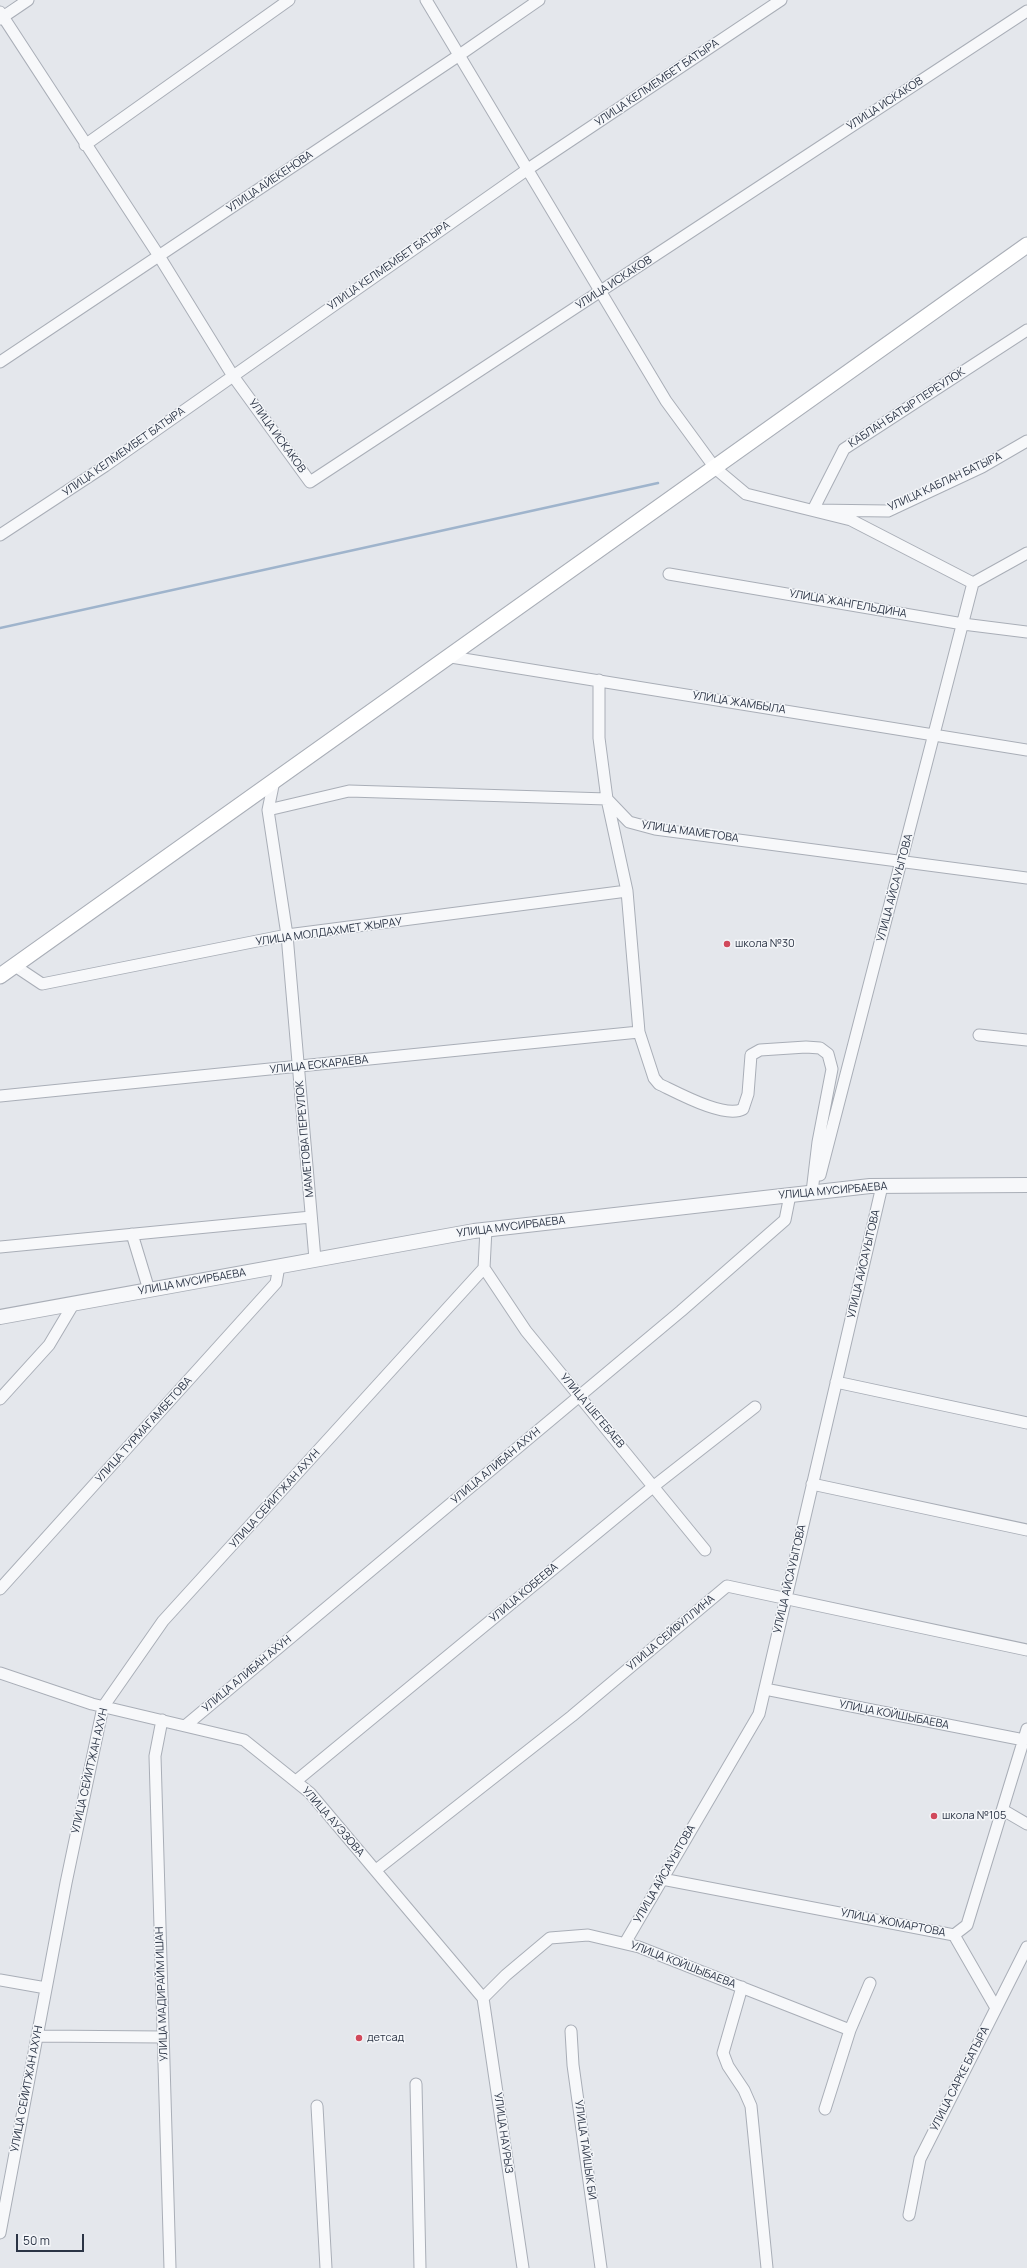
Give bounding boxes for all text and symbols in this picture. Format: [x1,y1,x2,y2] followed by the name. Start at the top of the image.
[593,37,721,129] street label: УЛИЦА КЕЛМЕМБЕТ БАТЫРА
[844,74,926,134] street label: УЛИЦА ИСКАКОВ
[224,148,316,216] street label: УЛИЦА АЙЕКЕНОВА
[325,219,453,313] street label: УЛИЦА КЕЛМЕМБЕТ БАТЫРА
[573,253,655,313] street label: УЛИЦА ИСКАКОВ
[846,365,968,451] street label: КАБЛАН БАТЫР ПЕРЕУЛОК
[246,396,308,476] street label: УЛИЦА ИСКАКОВ
[60,405,188,499] street label: УЛИЦА КЕЛМЕМБЕТ БАТЫРА
[886,450,1004,514] street label: УЛИЦА КАБЛАН БАТЫРА
[788,587,908,621] street label: УЛИЦА ЖАНГЕЛЬДИНА
[691,689,787,717] street label: УЛИЦА ЖАМБЫЛА
[640,819,740,845] street label: УЛИЦА МАМЕТОВА
[874,833,916,943] street label: УЛИЦА АЙСАУЫТОВА
[255,915,403,949] street label: УЛИЦА МОЛДАХМЕТ ЖЫРАУ
[735,937,795,951] place label: школа №30
[722,939,732,949] marker: школа №30
[269,1053,369,1077] street label: УЛИЦА ЕСКАРАЕВА
[293,1080,317,1198] street label: МАМЕТОВА ПЕРЕУЛОК
[778,1180,888,1202] street label: УЛИЦА МУСИРБАЕВА
[845,1208,883,1320] street label: УЛИЦА АЙСАУЫТОВА
[456,1214,566,1240] street label: УЛИЦА МУСИРБАЕВА
[137,1266,247,1298] street label: УЛИЦА МУСИРБАЕВА
[557,1371,627,1451] street label: УЛИЦА ШЕГЕБАЕВ
[93,1374,195,1486] street label: УЛИЦА ТУРМАГАМБЕТОВА
[449,1425,543,1507] street label: УЛИЦА АЛИБАН АХУН
[227,1447,323,1551] street label: УЛИЦА СЕЙИТЖАН АХУН
[771,1523,809,1635] street label: УЛИЦА АЙСАУЫТОВА
[487,1561,561,1625] street label: УЛИЦА КОБЕЕВА
[624,1592,718,1674] street label: УЛИЦА СЕЙФУЛЛИНА
[200,1633,294,1715] street label: УЛИЦА АЛИБАН АХУН
[838,1698,950,1732] street label: УЛИЦА КОЙШЫБАЕВА
[69,1707,111,1835] street label: УЛИЦА СЕЙИТЖАН АХУН
[299,1784,367,1860] street label: УЛИЦА АУЭЗОВА
[942,1809,1006,1823] place label: школа №105
[929,1811,939,1821] marker: школа №105
[631,1823,699,1925] street label: УЛИЦА АЙСАУЫТОВА
[839,1906,947,1940] street label: УЛИЦА ЖОМАРТОВА
[153,1926,171,2062] street label: УЛИЦА МАДИРАЙМ ИШАН
[628,1939,738,1991] street label: УЛИЦА КОЙШЫБАЕВА
[928,2024,992,2134] street label: УЛИЦА САРКЕ БАТЫРА
[8,2025,46,2153] street label: УЛИЦА СЕЙИТЖАН АХУН
[367,2031,404,2045] place label: детсад
[354,2033,364,2043] marker: детсад
[491,2092,515,2174] street label: УЛИЦА НАУРЫЗ
[571,2099,599,2201] street label: УЛИЦА ТАЙШЫК БИ
[18,2226,86,2252] scale bar
[23,2232,50,2249] text: 50 m

